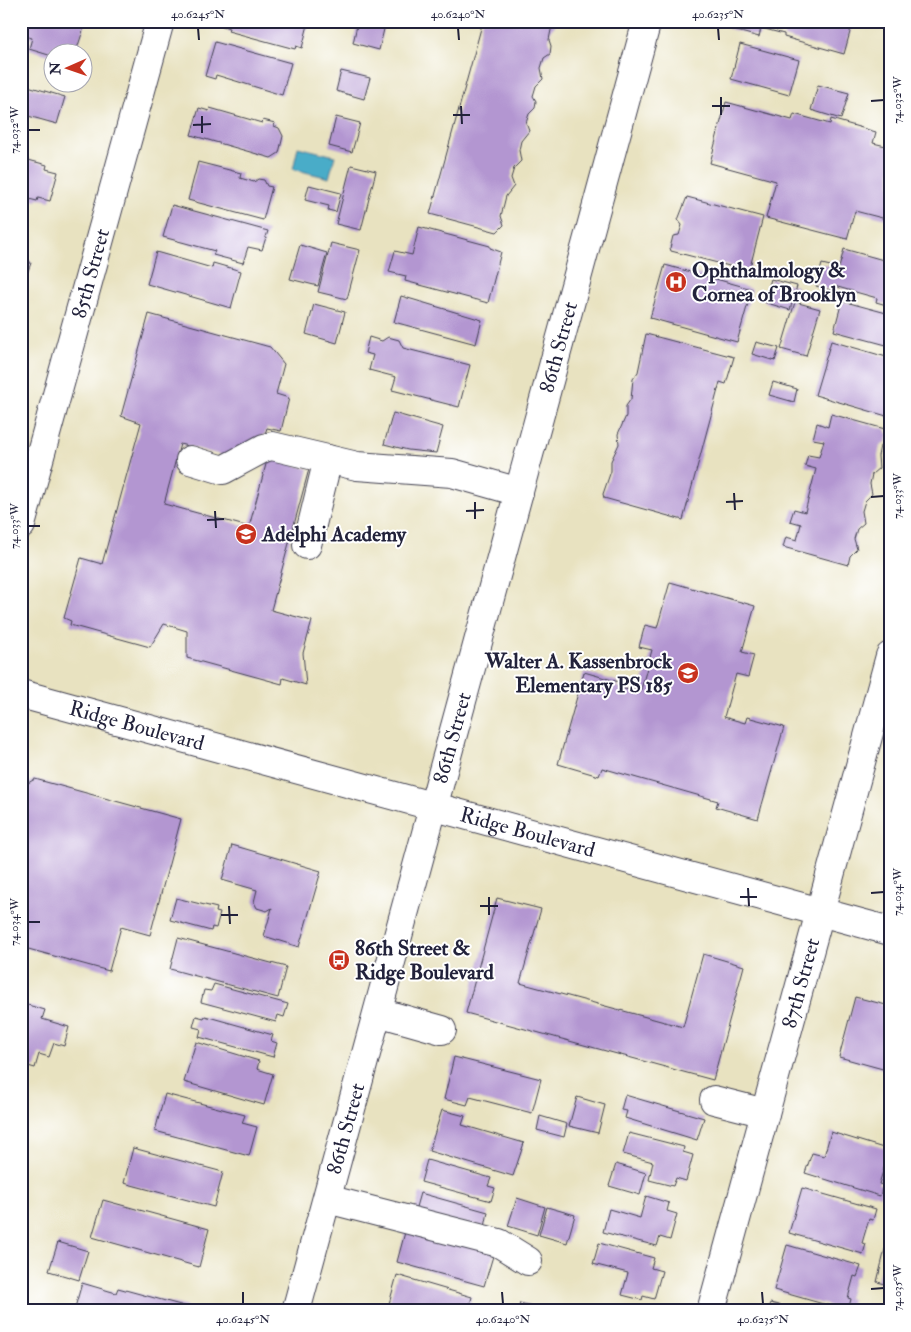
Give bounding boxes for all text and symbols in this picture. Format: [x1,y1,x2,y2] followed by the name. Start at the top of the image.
[171,7,225,22] text: 40.6245°N
[431,7,486,22] text: 40.6240°N
[692,7,744,22] text: 40.6235°N
[42,42,92,92] north arrow
[47,61,64,76] text: N
[890,75,905,124] text: 74.032°W
[7,105,22,154] text: 74.032°W
[65,225,116,321] street label: 85th Street
[692,257,856,308] place label: Ophthalmology & Cornea of Brooklyn
[664,270,688,294] hospital icon: Ophthalmology & Cornea of Brooklyn
[533,298,584,396] street label: 86th Street
[890,472,905,519] text: 74.033°W
[7,502,22,549] text: 74.033°W
[261,521,407,548] place label: Adelphi Academy
[234,522,258,546] school or university icon: Adelphi Academy
[484,648,673,699] place label: Walter A. Kassenbrock Elementary PS 185
[676,661,700,685] school or university icon: Walter A. Kassenbrock Elementary PS 185
[427,689,477,786] street label: 86th Street
[66,694,208,757] street label: Ridge Boulevard
[457,801,599,864] street label: Ridge Boulevard
[890,867,905,916] text: 74.034°W
[7,897,22,946] text: 74.034°W
[355,935,494,986] place label: 86th Street & Ridge Boulevard
[775,935,826,1031] street label: 87th Street
[327,948,351,972] bus stop icon: 86th Street & Ridge Boulevard
[320,1080,371,1177] street label: 86th Street
[890,1264,905,1311] text: 74.035°W
[216,1312,270,1327] text: 40.6245°N
[476,1312,531,1327] text: 40.6240°N
[737,1312,789,1327] text: 40.6235°N

